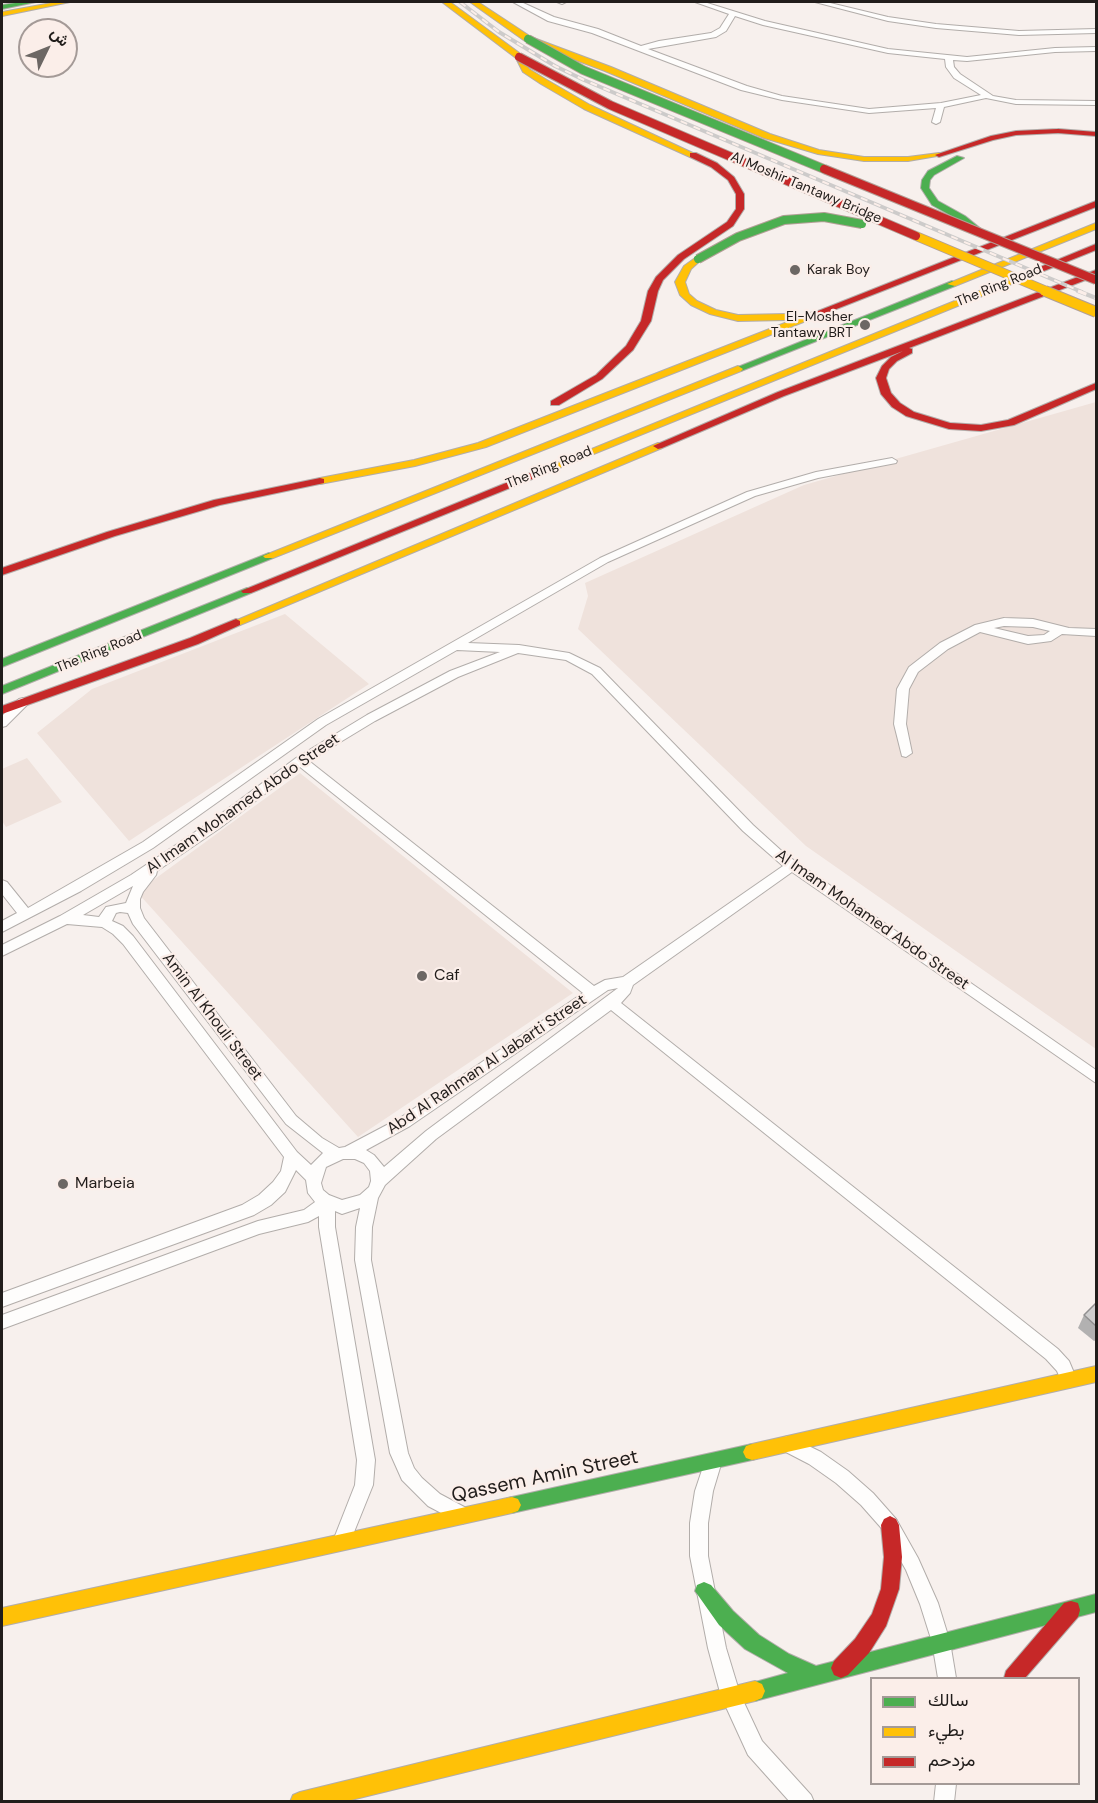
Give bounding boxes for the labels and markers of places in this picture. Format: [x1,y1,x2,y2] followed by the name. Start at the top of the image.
[807,262,870,278] place label: Karak Boy
[788,263,802,277] marker: Karak Boy
[771,309,853,342] place label: El-Mosher Tantawy BRT
[858,318,872,332] marker: El-Mosher Tantawy BRT
[434,966,460,986] place label: Caf
[415,969,429,983] marker: Caf
[75,1174,135,1194] place label: Marbeia
[56,1177,70,1191] marker: Marbeia

